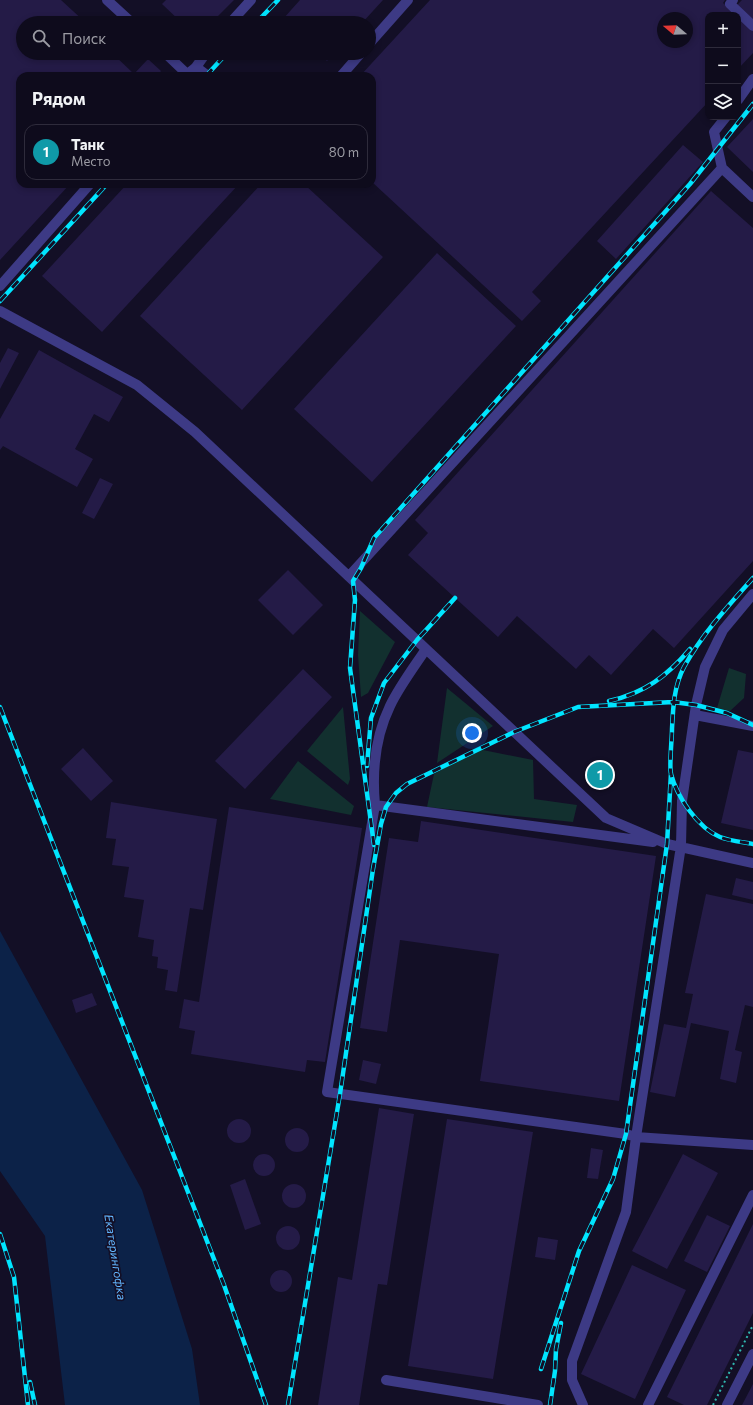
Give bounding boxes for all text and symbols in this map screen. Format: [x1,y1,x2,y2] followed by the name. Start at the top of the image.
[657,12,693,48] north arrow
[705,12,741,120] map controls
[705,12,741,48] button: +
[16,16,376,60] search box
[30,27,52,49] icon: search
[62,29,106,47] text: Поиск
[705,48,741,84] button: −
[705,84,741,120] button: layers
[32,88,86,109] text: Рядом
[71,135,105,153] text: Танк
[43,144,49,160] text: 1
[329,144,359,160] text: 80 m
[71,153,111,169] text: Место
[462,723,482,743] your location
[587,760,613,790] pin: 1
[102,1213,130,1301] water label: Екатерингофка

